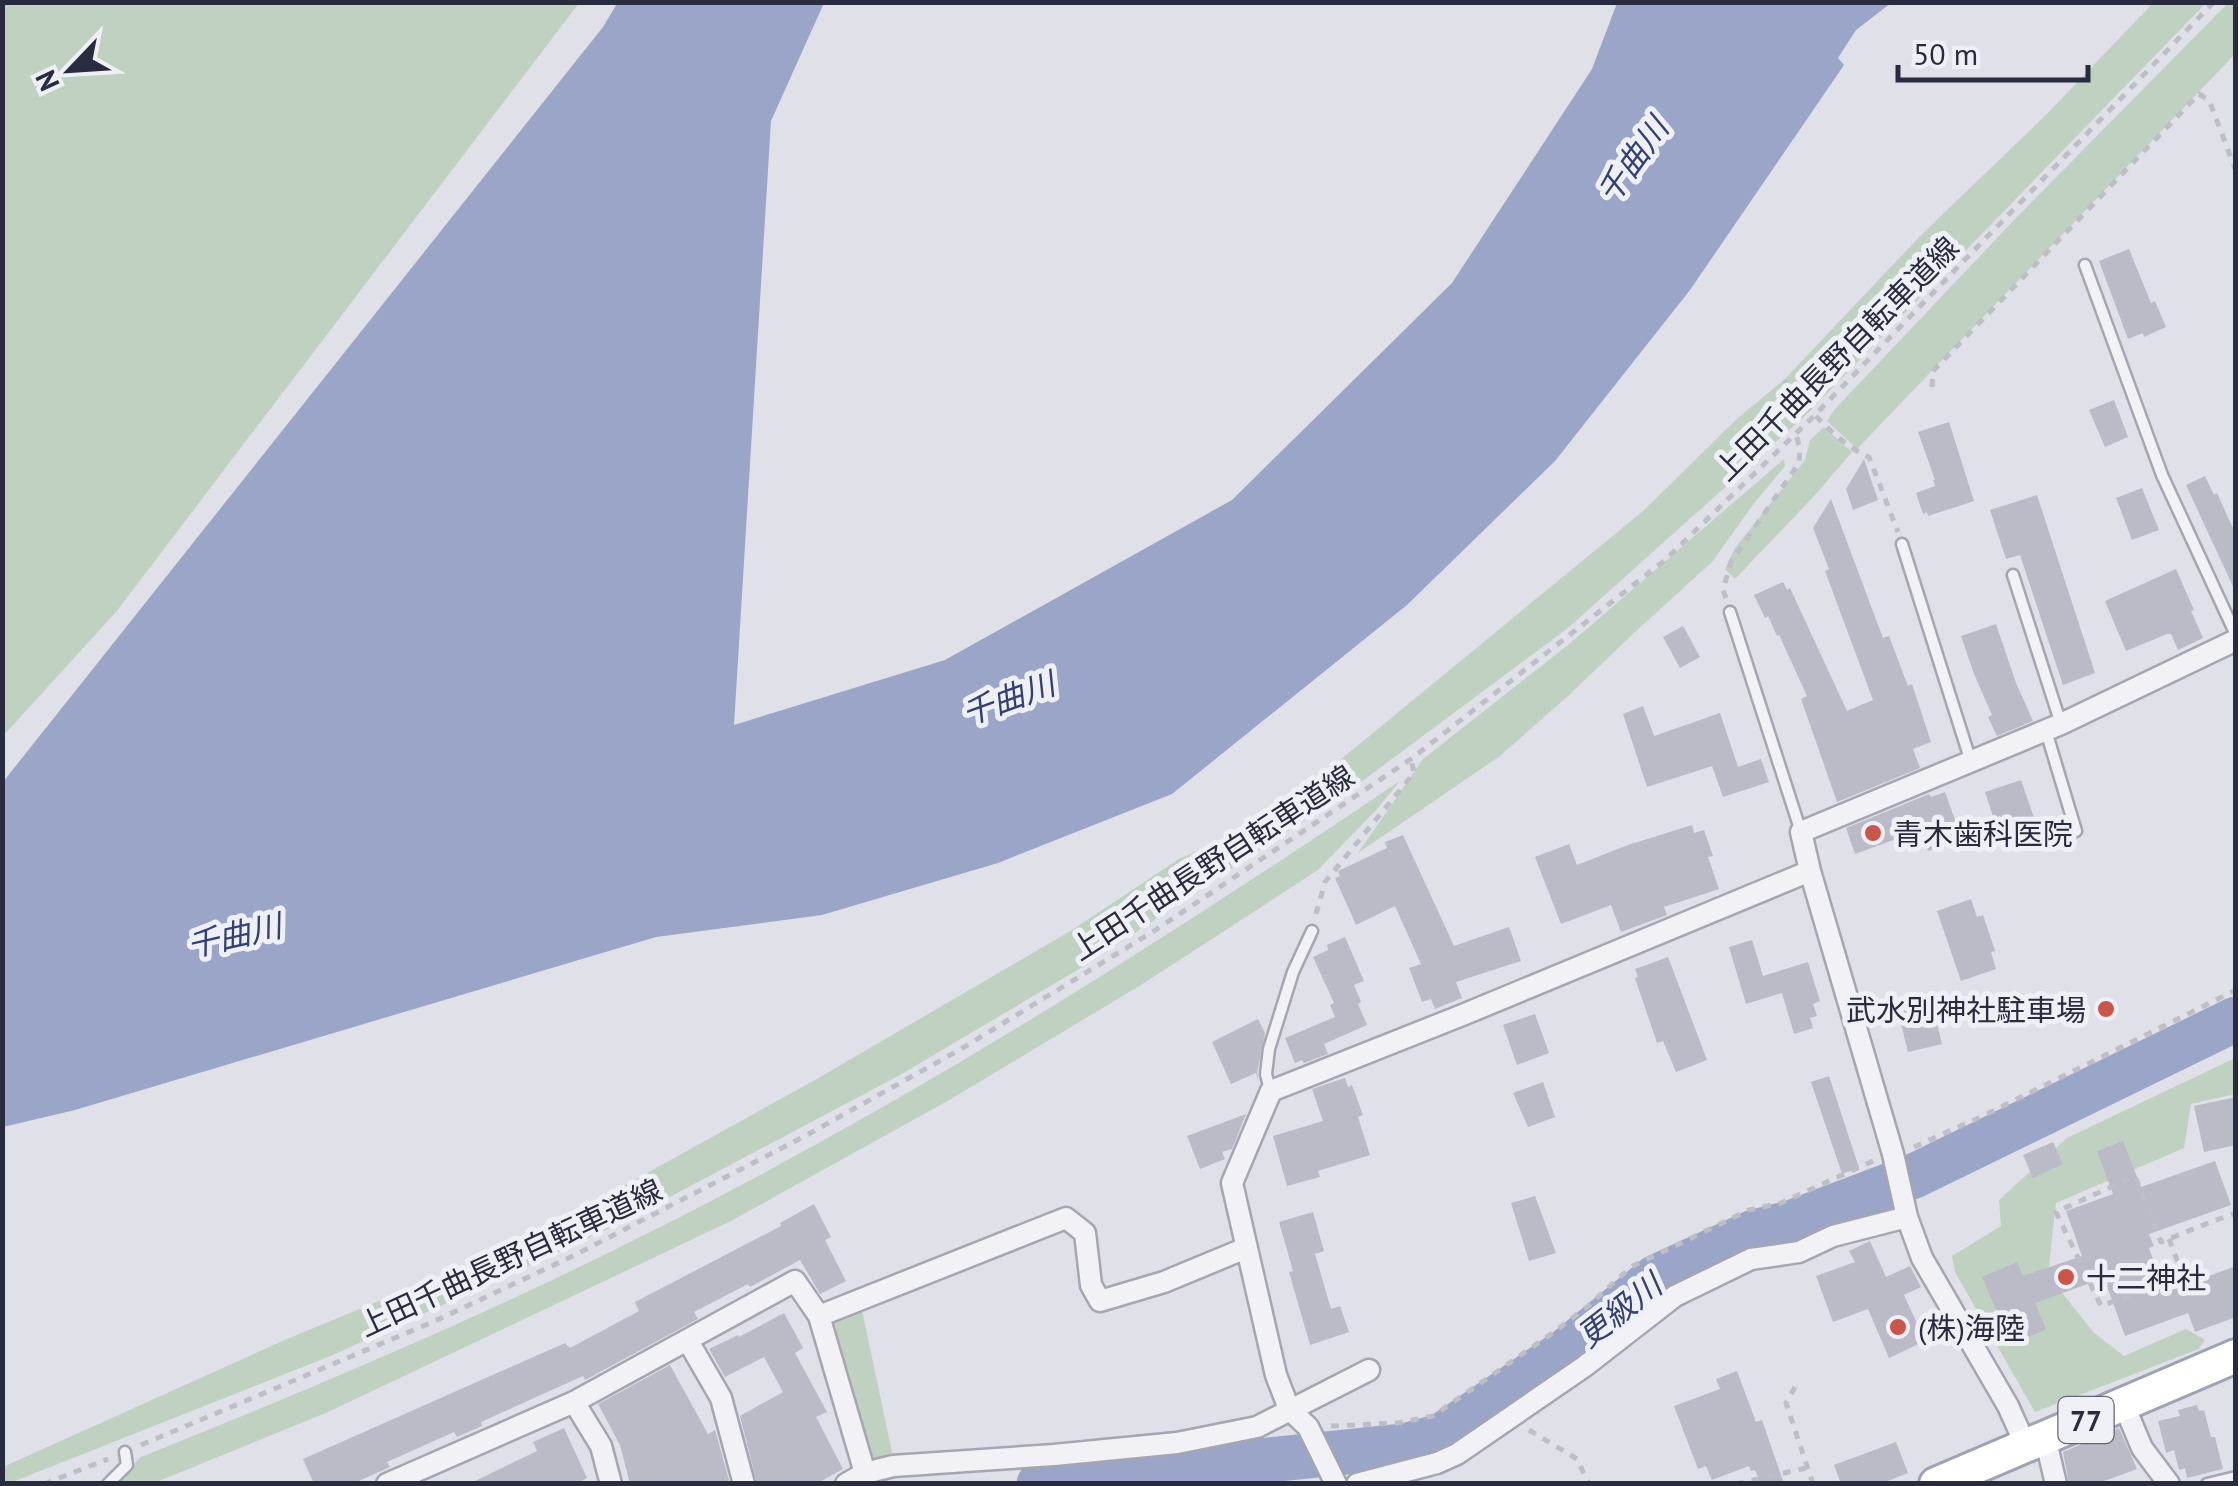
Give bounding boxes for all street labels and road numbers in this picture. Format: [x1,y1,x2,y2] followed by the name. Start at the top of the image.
[1706,228,1966,488] street label: 上田千曲長野自転車道線
[1063,756,1361,968] street label: 上田千曲長野自転車道線
[352,1170,668,1344] street label: 上田千曲長野自転車道線
[2058,1397,2114,1443] road number: 77

